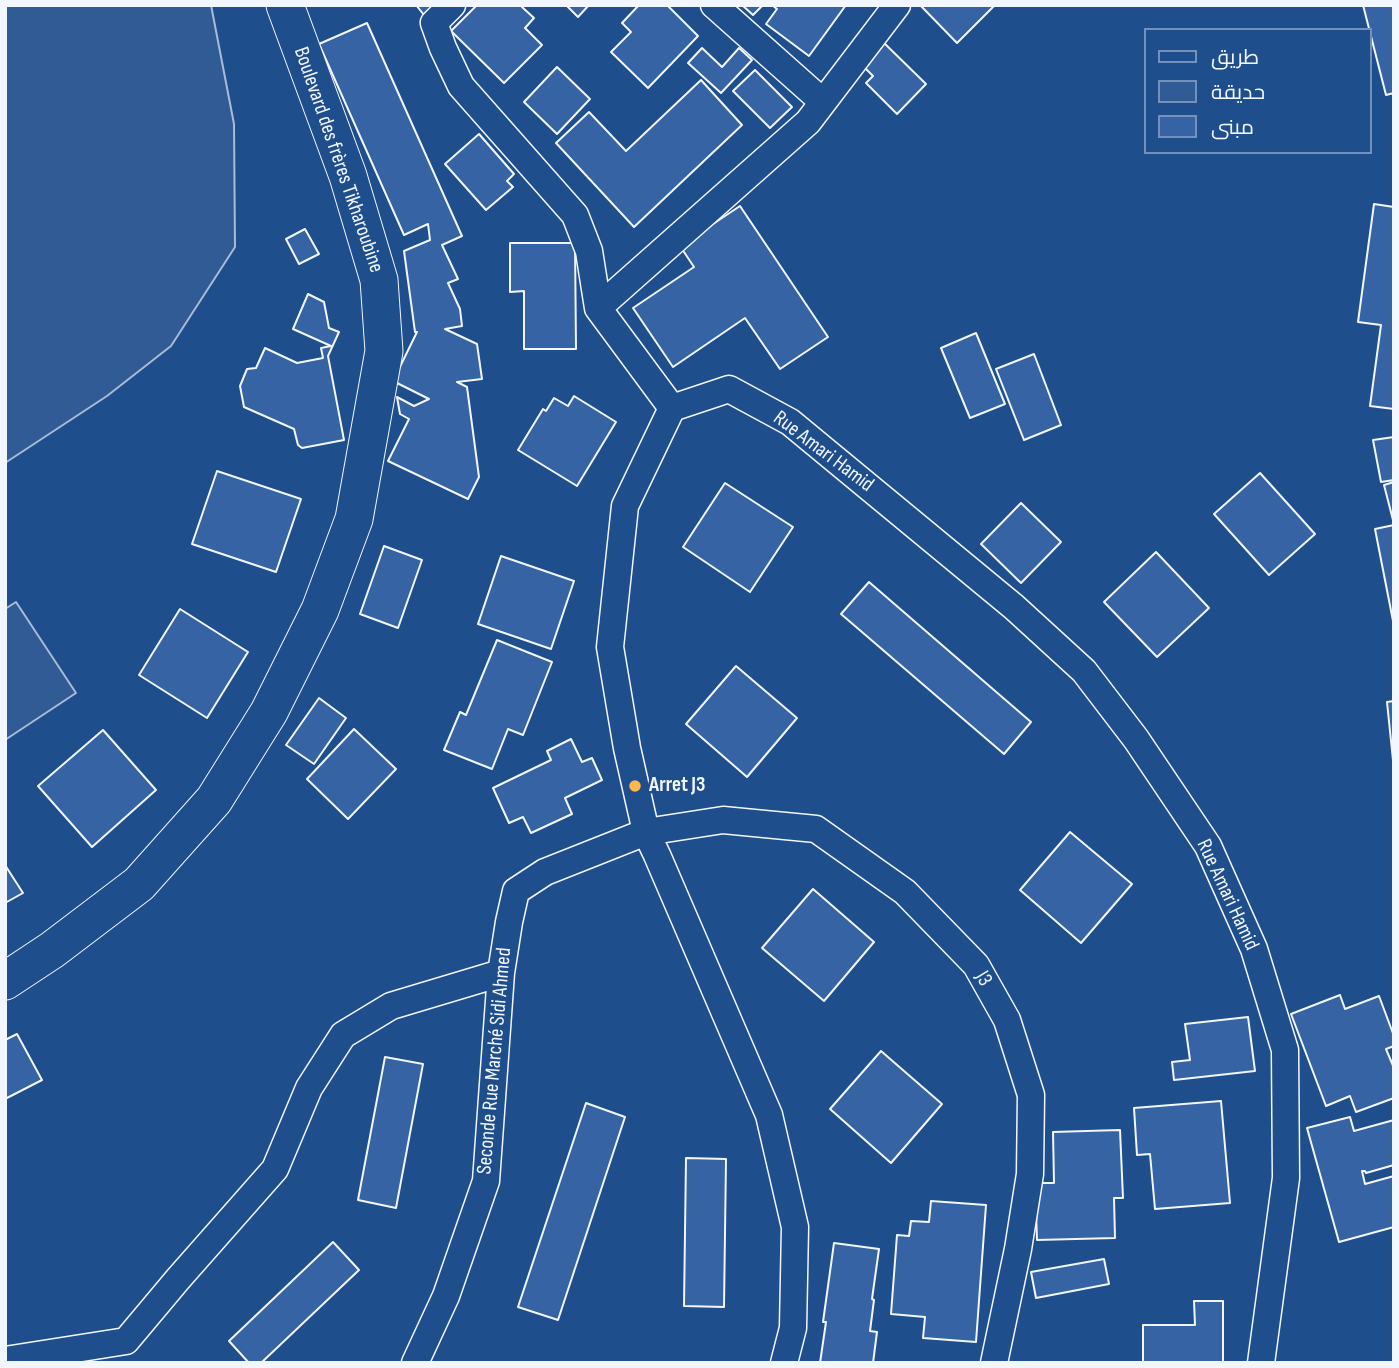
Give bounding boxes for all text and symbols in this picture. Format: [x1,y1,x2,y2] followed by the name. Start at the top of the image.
[1144,28,1371,154] legend
[288,44,388,276] street label: Boulevard des frères Tikharoubine
[1211,45,1259,70] text: طريق
[1211,80,1265,105] text: حديقة
[1211,115,1254,140] text: مبنى
[768,406,878,498] street label: Rue Amari Hamid
[649,773,705,799] place label: Arret J3
[627,778,643,794] marker: Arret J3
[1190,836,1264,954] street label: Rue Amari Hamid
[473,947,517,1175] street label: Seconde Rue Marché Sidi Ahmed
[969,967,997,991] street label: J3

